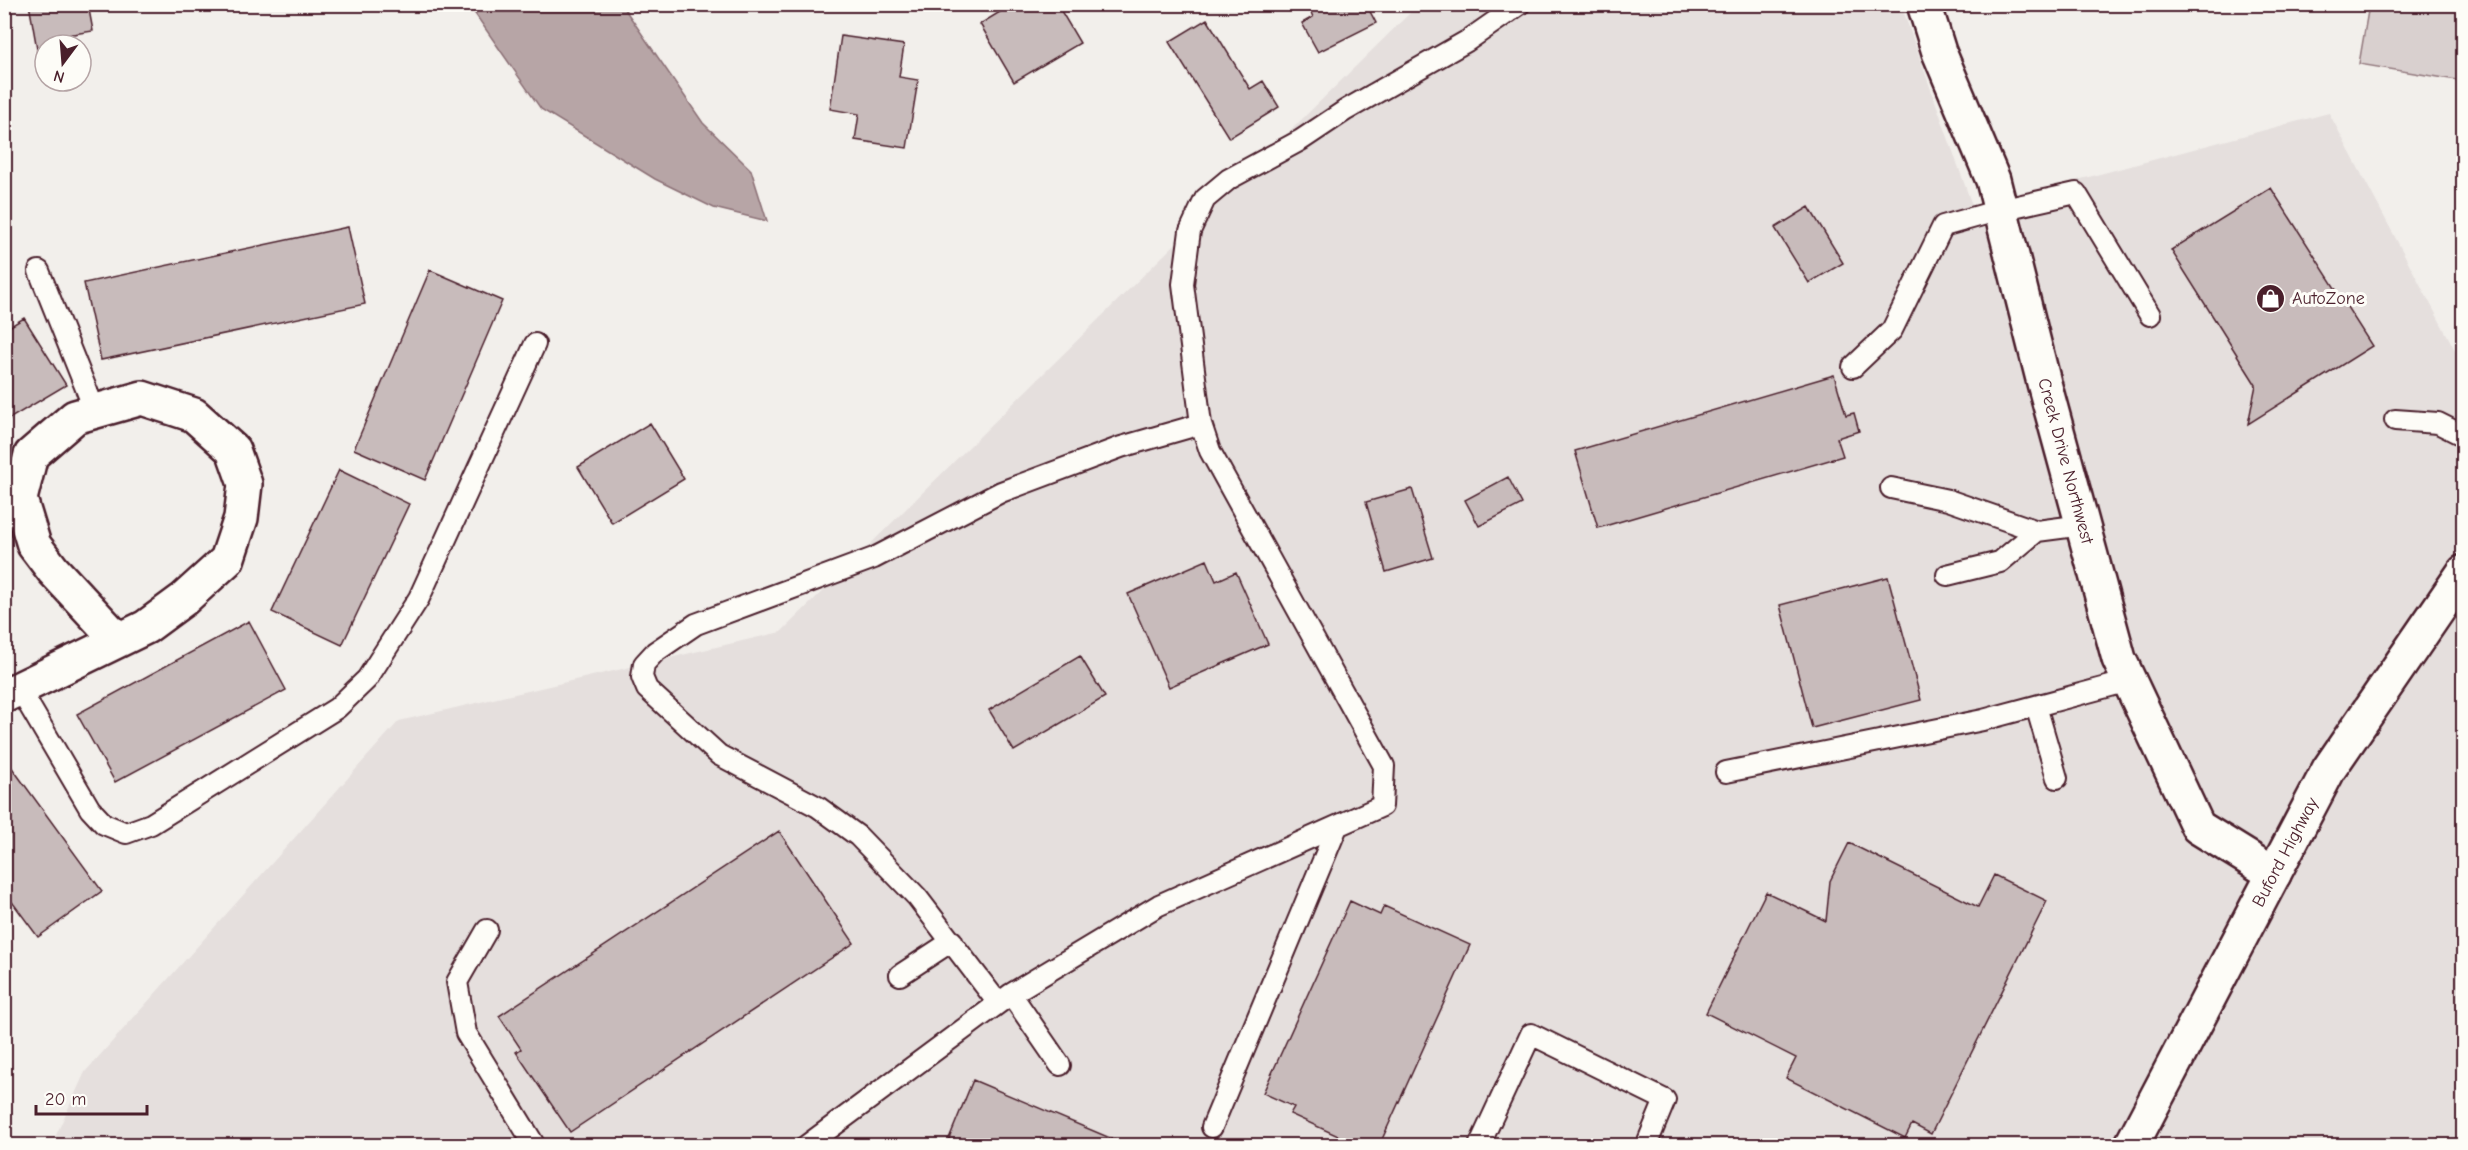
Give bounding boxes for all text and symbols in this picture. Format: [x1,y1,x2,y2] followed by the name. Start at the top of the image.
[33,33,93,93] north arrow
[52,66,67,87] text: N
[2255,282,2287,314] shop icon: AutoZone
[2292,288,2365,309] place label: AutoZone
[2033,376,2098,547] street label: Creek Drive Northwest
[2248,793,2324,910] street label: Buford Highway
[36,1078,147,1116] scale bar
[45,1089,86,1110] text: 20 m

